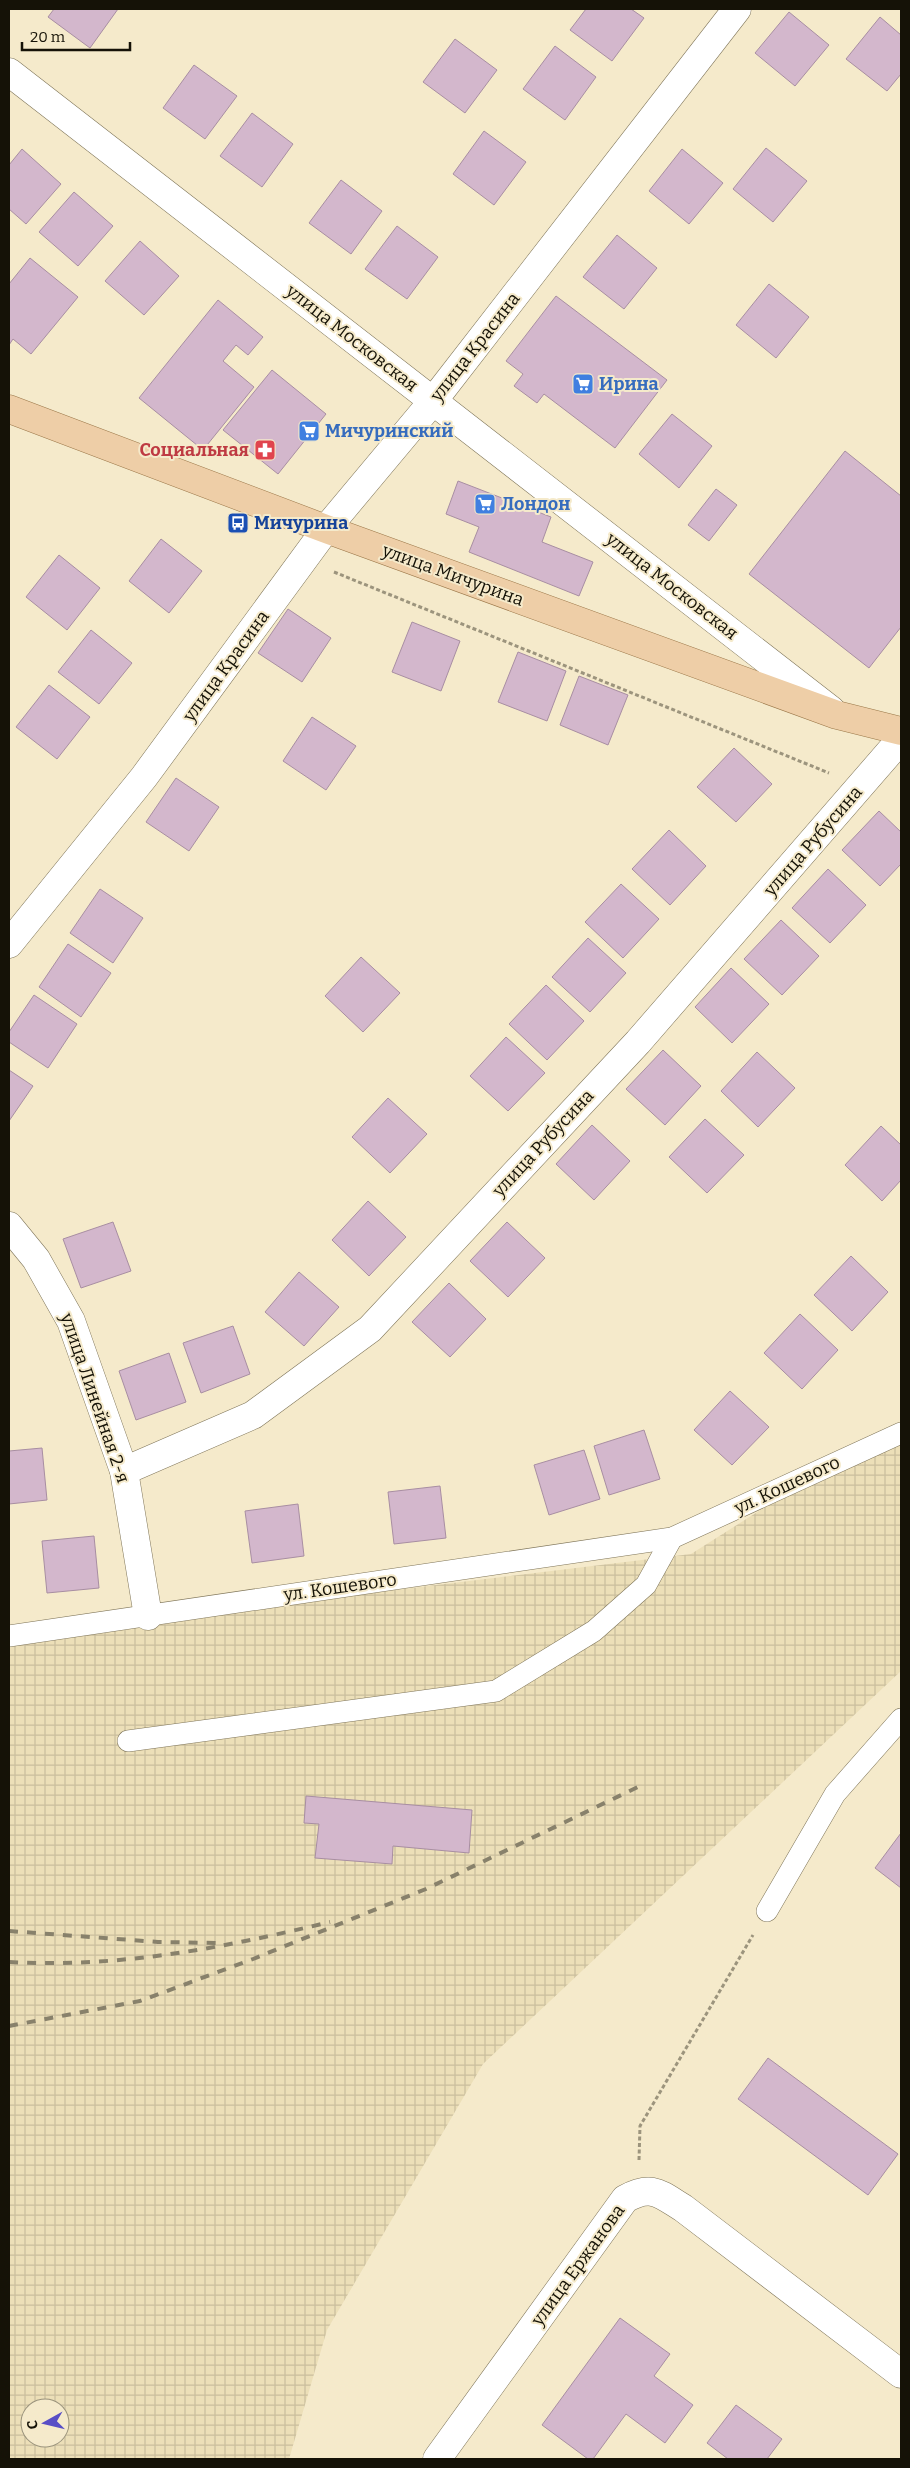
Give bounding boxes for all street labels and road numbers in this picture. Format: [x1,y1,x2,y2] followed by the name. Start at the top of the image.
[281,279,422,396] street label: улица Московская
[425,288,524,407] street label: улица Красина
[601,527,742,644] street label: улица Московская
[378,539,527,611] street label: улица Мичурина
[178,606,274,727] street label: улица Красина
[759,781,867,901] street label: улица Рубусина
[487,1085,598,1202] street label: улица Рубусина
[55,1309,134,1486] street label: улица Линейная 2-я
[730,1451,843,1519] street label: ул. Кошевого
[281,1568,398,1606] street label: ул. Кошевого
[526,2200,629,2331] street label: улица Ержанова

